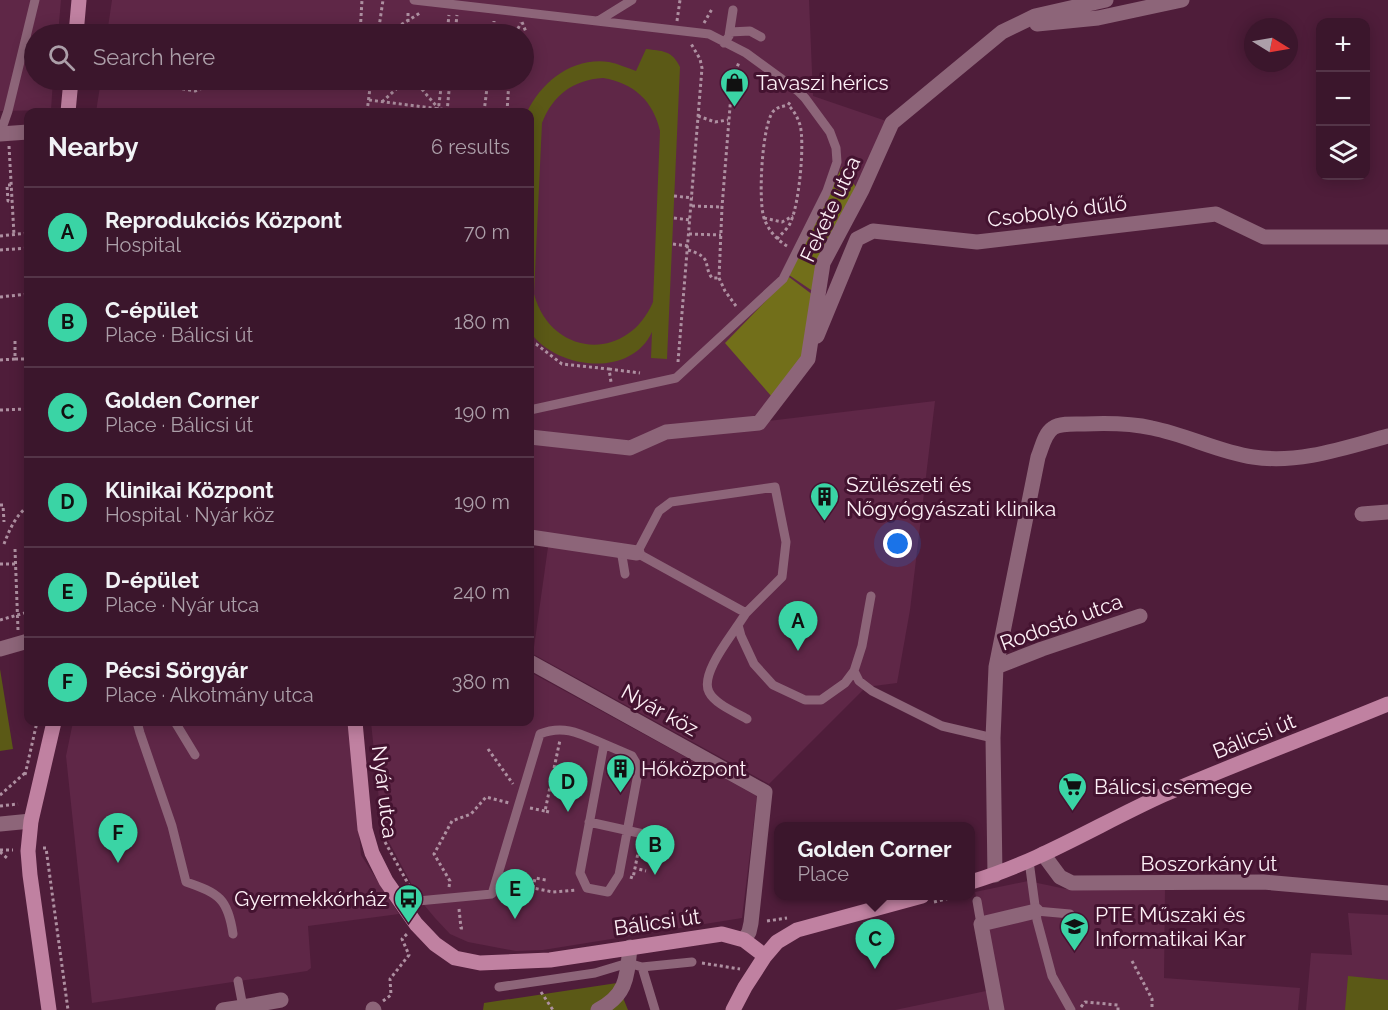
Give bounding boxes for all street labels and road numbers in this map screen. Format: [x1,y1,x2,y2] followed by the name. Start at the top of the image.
[795,152,865,266] street label: Fekete utca
[986,190,1128,232] street label: Csobolyó dűlő
[996,588,1126,656] street label: Rodostó utca
[617,679,703,741] street label: Nyár köz
[1209,708,1299,764] street label: Bálicsi út
[367,744,403,840] street label: Nyár utca
[1141,851,1277,876] street label: Boszorkány út
[612,904,702,940] street label: Bálicsi út

